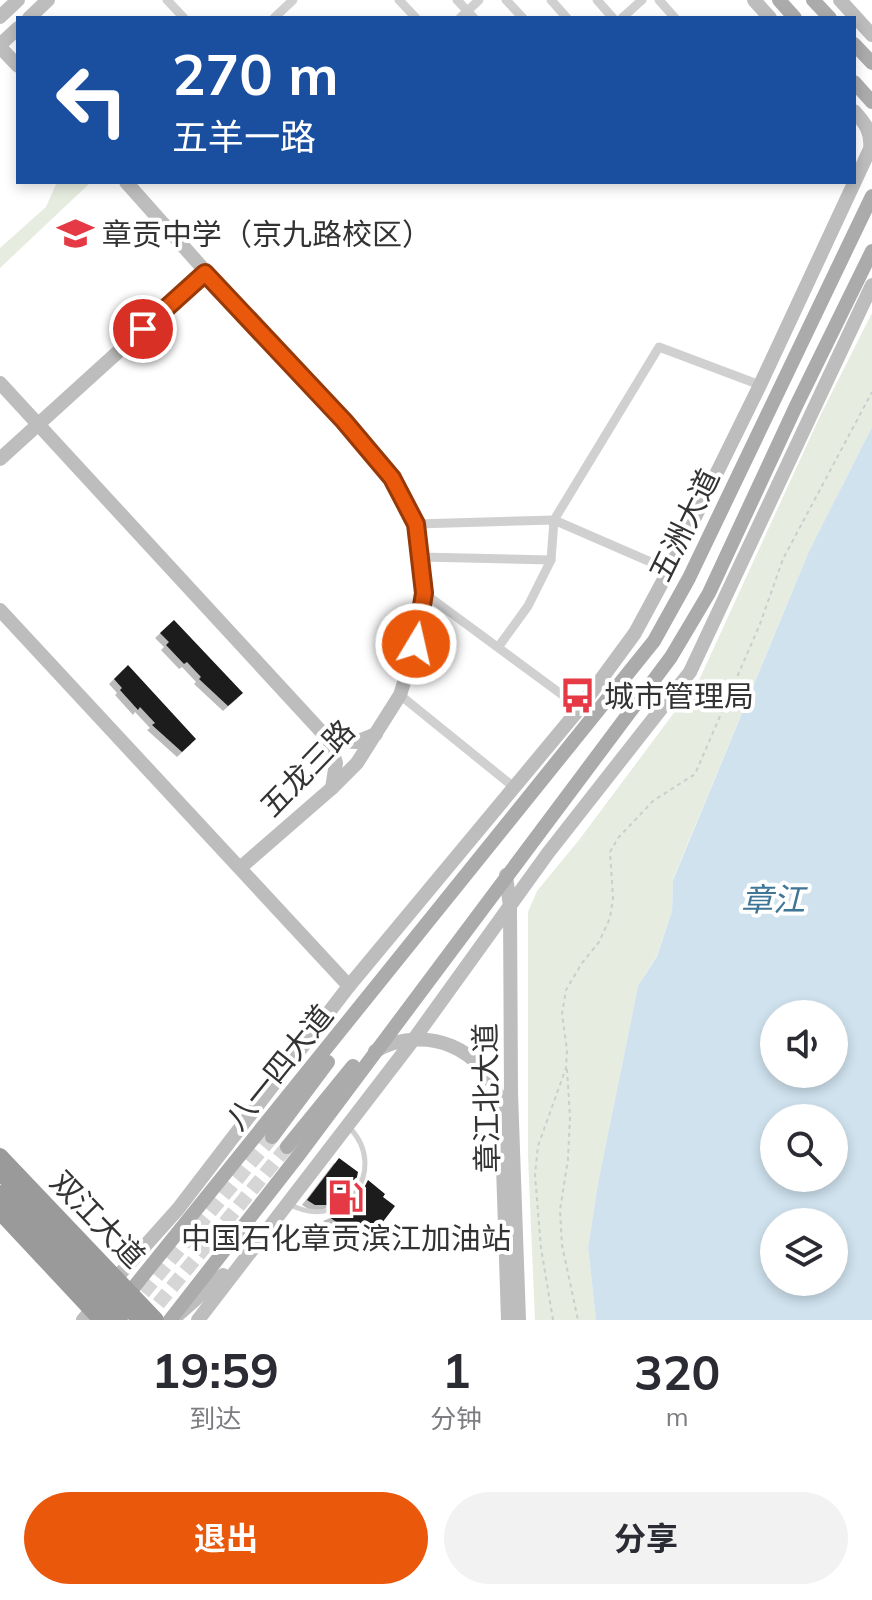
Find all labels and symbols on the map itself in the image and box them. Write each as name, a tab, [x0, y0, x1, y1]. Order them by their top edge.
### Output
school or university icon: 章贡中学（京九路校区）	[57, 215, 95, 253]
place label: 章贡中学（京九路校区）	[102, 215, 432, 253]
pin	[109, 295, 177, 363]
street label: 五洲大道	[641, 463, 727, 587]
position arrow	[374, 602, 458, 686]
bus stop icon: 城市管理局	[559, 677, 597, 715]
place label: 城市管理局	[604, 677, 754, 715]
street label: 五龙三路	[252, 712, 362, 824]
water label: 章江	[741, 879, 808, 919]
street label: 八一四大道	[217, 997, 341, 1137]
street label: 章江北大道	[466, 1023, 506, 1173]
street label: 双江大道	[43, 1163, 153, 1275]
fuel station icon: 中国石化章贡滨江加油站	[327, 1178, 365, 1216]
place label: 中国石化章贡滨江加油站	[181, 1219, 511, 1257]

